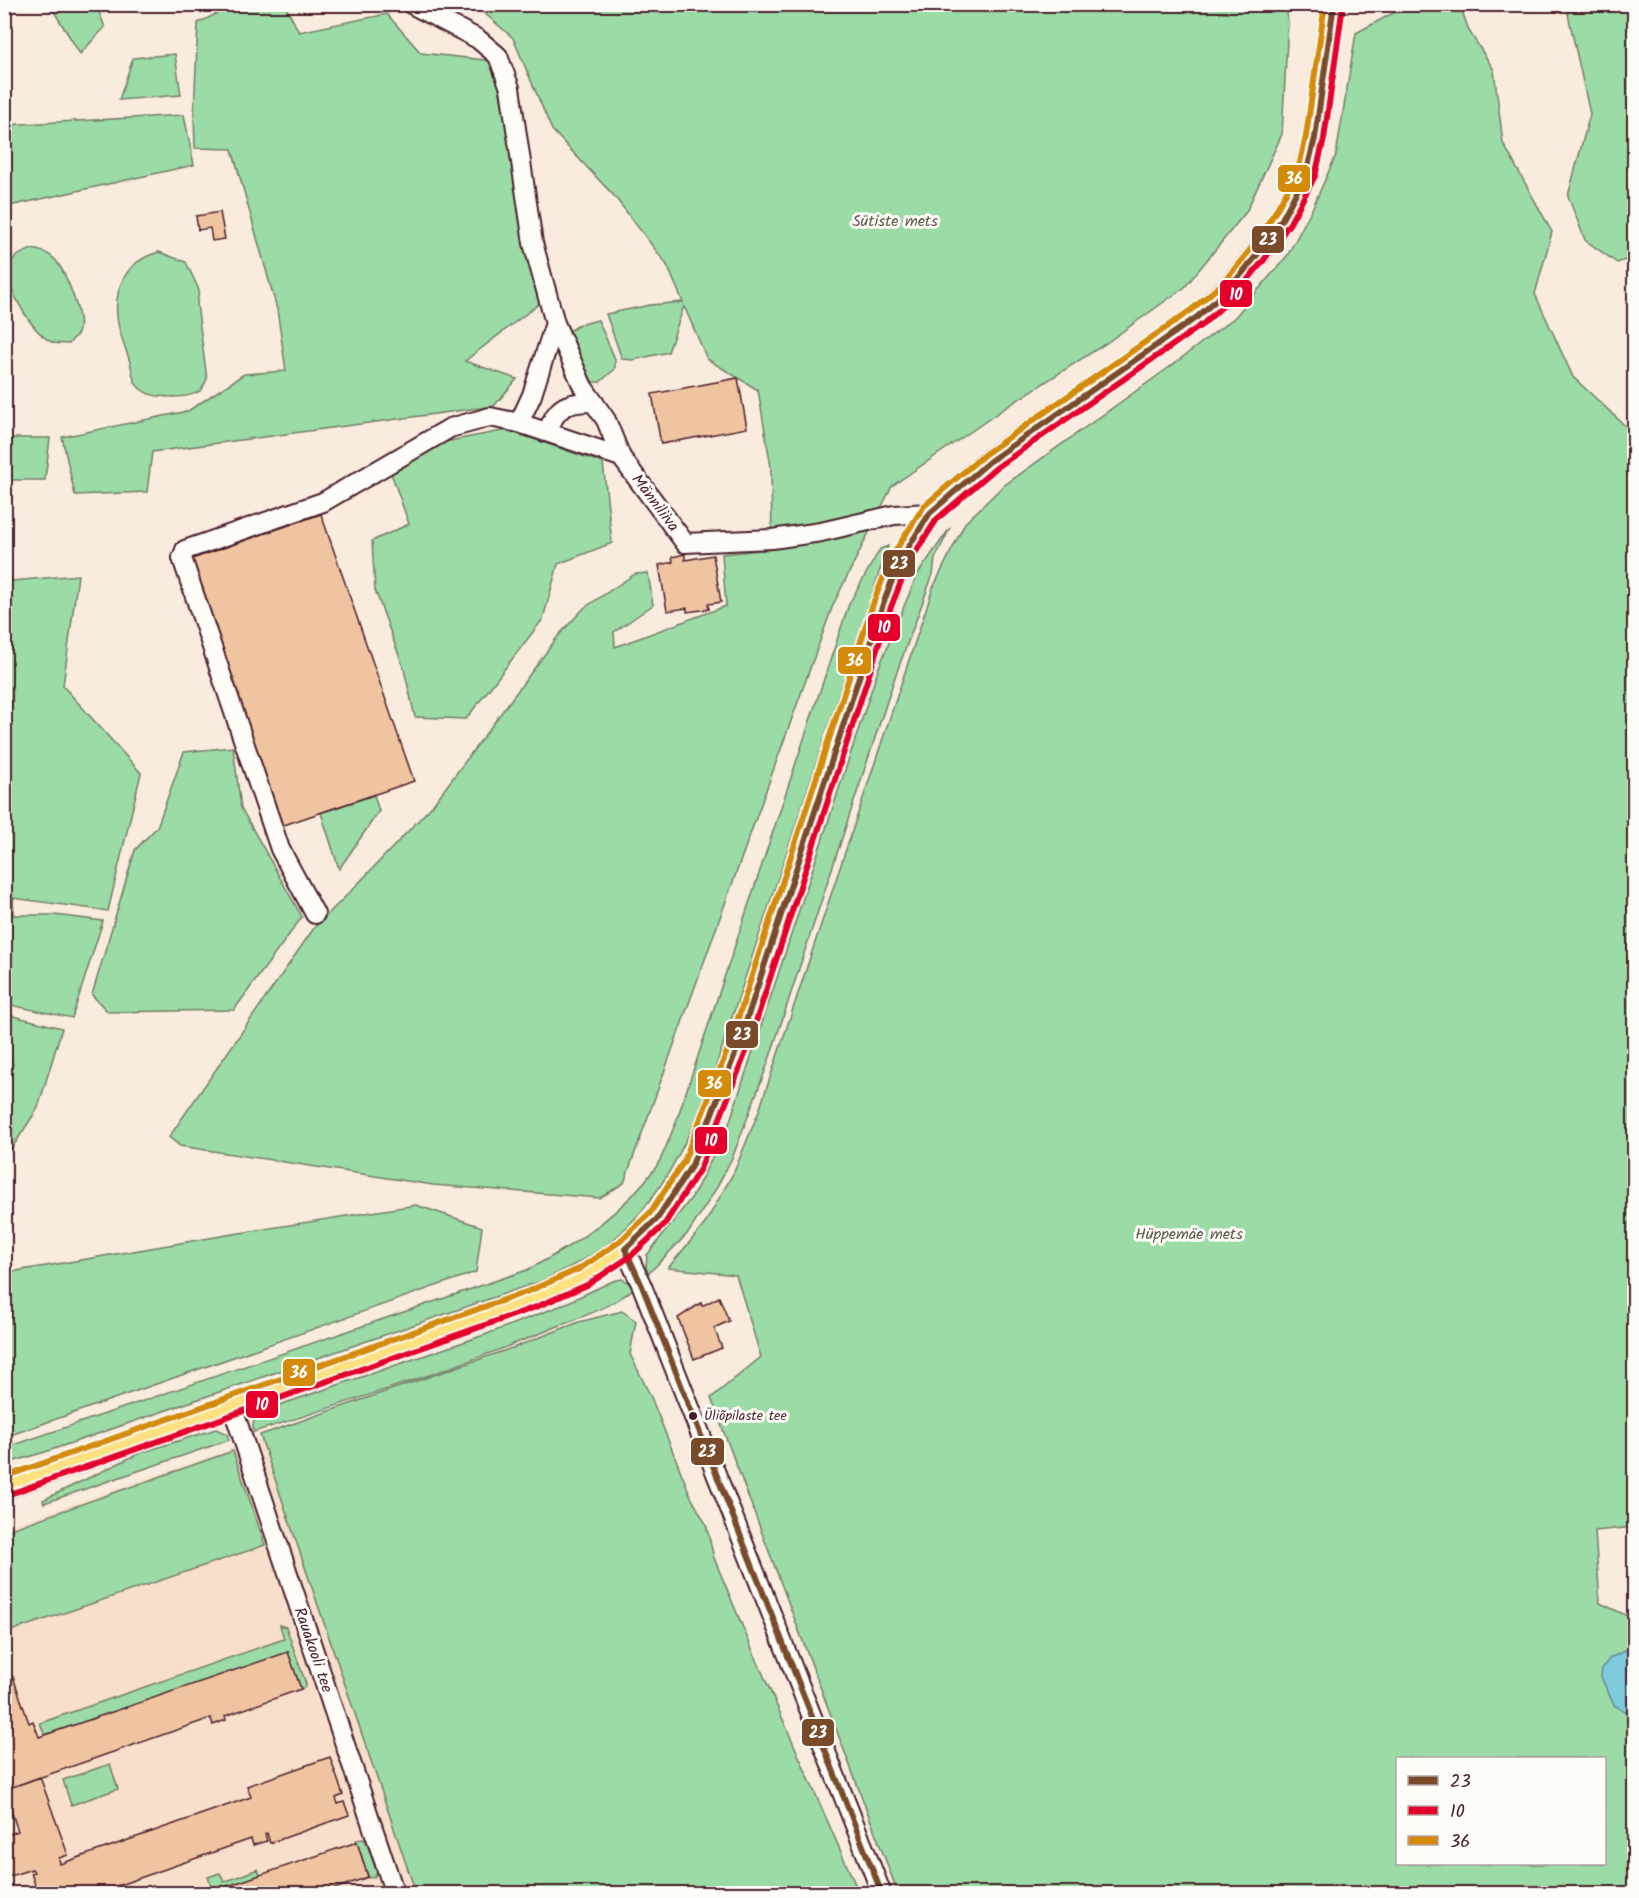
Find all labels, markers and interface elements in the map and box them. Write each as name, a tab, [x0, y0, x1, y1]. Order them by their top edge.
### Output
line badge: 36	[1277, 164, 1311, 193]
text: 36	[1284, 167, 1303, 192]
park label: Sütiste mets	[852, 209, 938, 234]
line badge: 23	[1251, 225, 1285, 254]
text: 23	[1259, 228, 1277, 253]
line badge: 10	[1219, 279, 1253, 308]
text: 10	[1229, 283, 1243, 308]
street label: Männiliiva	[625, 469, 685, 537]
line badge: 23	[882, 549, 916, 578]
text: 23	[890, 552, 908, 577]
line badge: 10	[867, 613, 901, 642]
text: 10	[877, 616, 891, 641]
line badge: 36	[837, 646, 872, 675]
text: 36	[845, 649, 864, 674]
line badge: 23	[725, 1020, 759, 1049]
text: 23	[733, 1023, 751, 1048]
line badge: 36	[697, 1069, 732, 1098]
text: 36	[704, 1072, 723, 1097]
line badge: 10	[694, 1126, 728, 1155]
text: 10	[704, 1129, 718, 1154]
park label: Hüppemäe mets	[1135, 1222, 1243, 1247]
line badge: 36	[282, 1358, 316, 1387]
text: 36	[289, 1361, 308, 1386]
line badge: 10	[245, 1390, 279, 1419]
text: 10	[255, 1393, 269, 1418]
place label: Üliõpilaste tee	[704, 1405, 787, 1427]
marker: Üliõpilaste tee	[687, 1410, 699, 1422]
line badge: 23	[690, 1437, 725, 1466]
text: 23	[698, 1440, 716, 1465]
street label: Rauakooli tee	[287, 1604, 339, 1696]
line badge: 23	[801, 1718, 835, 1747]
text: 23	[809, 1721, 827, 1746]
legend	[1396, 1757, 1606, 1865]
text: 23	[1450, 1768, 1471, 1797]
text: 10	[1450, 1798, 1465, 1827]
text: 36	[1450, 1828, 1470, 1857]

